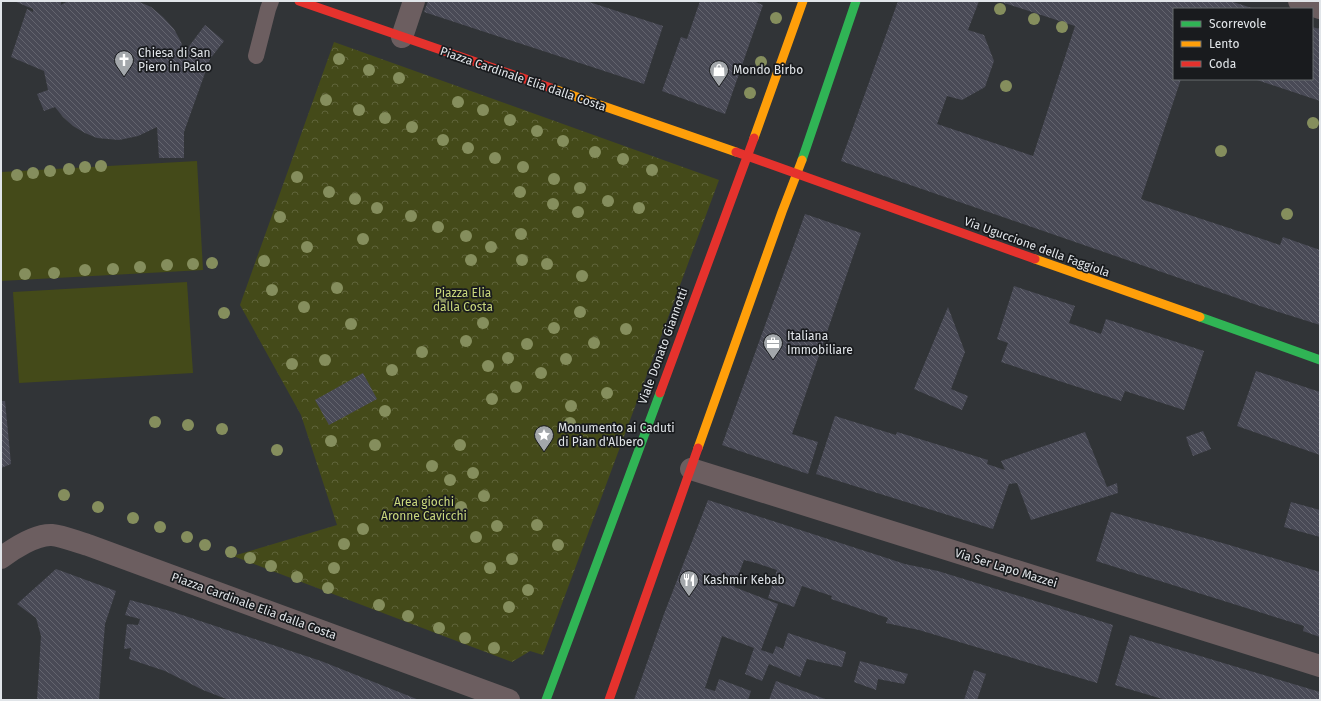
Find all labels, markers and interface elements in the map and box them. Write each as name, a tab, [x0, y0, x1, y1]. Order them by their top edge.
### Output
legend	[1173, 8, 1313, 80]
text: Scorrevole	[1209, 17, 1266, 31]
text: Lento	[1209, 37, 1239, 51]
street label: Piazza Cardinale Elia dalla Costa	[438, 44, 608, 114]
place label: Chiesa di San Piero in Palco	[138, 46, 212, 74]
church icon: Chiesa di San Piero in Palco	[113, 49, 135, 77]
text: Coda	[1209, 57, 1236, 71]
shop icon: Mondo Birbo	[708, 59, 730, 87]
place label: Mondo Birbo	[733, 63, 803, 77]
street label: Via Uguccione della Faggiola	[962, 214, 1112, 280]
park label: Piazza Elia dalla Costa	[433, 286, 493, 314]
street label: Viale Donato Giannotti	[635, 286, 691, 406]
place label: Italiana Immobiliare	[787, 329, 853, 357]
office icon: Italiana Immobiliare	[762, 332, 784, 360]
place label: Monumento ai Caduti di Pian d'Albero	[558, 421, 675, 449]
place icon: Monumento ai Caduti di Pian d'Albero	[533, 424, 555, 452]
park label: Area giochi Aronne Cavicchi	[381, 495, 467, 523]
street label: Via Ser Lapo Mazzei	[953, 546, 1059, 590]
restaurant icon: Kashmir Kebab	[678, 569, 700, 597]
street label: Piazza Cardinale Elia dalla Costa	[170, 570, 338, 642]
place label: Kashmir Kebab	[703, 573, 785, 587]

